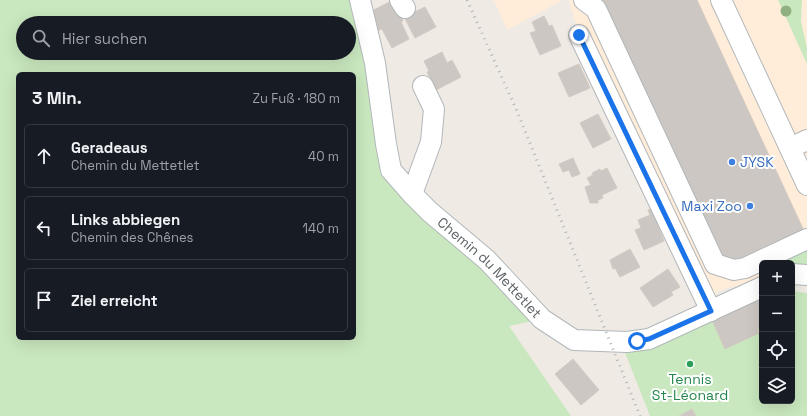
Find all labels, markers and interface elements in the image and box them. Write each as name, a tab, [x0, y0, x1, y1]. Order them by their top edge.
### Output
search box	[16, 16, 356, 60]
route end	[570, 26, 588, 44]
icon: search	[30, 27, 52, 49]
text: Hier suchen	[62, 29, 147, 48]
text: 3 Min.	[32, 87, 82, 109]
text: Zu Fuß · 180 m	[253, 90, 340, 107]
text: Geradeaus	[71, 138, 148, 157]
icon: ahead	[33, 145, 55, 167]
text: 40 m	[308, 148, 339, 165]
place label: JYSK	[740, 153, 774, 171]
text: Chemin du Mettetlet	[71, 157, 200, 174]
marker: JYSK	[727, 157, 737, 167]
place label: Maxi Zoo	[681, 197, 742, 215]
marker: Maxi Zoo	[745, 201, 755, 211]
text: Links abbiegen	[71, 210, 180, 229]
street label: Chemin du Mettetlet	[434, 213, 546, 322]
icon: left	[33, 217, 55, 239]
text: 140 m	[303, 220, 339, 237]
text: Chemin des Chênes	[71, 229, 193, 246]
map controls	[759, 260, 795, 404]
button: +	[759, 260, 795, 296]
icon: arrive	[33, 289, 55, 311]
text: Ziel erreicht	[71, 291, 158, 310]
button: −	[759, 296, 795, 332]
route start	[628, 332, 646, 350]
button: locate	[759, 332, 795, 368]
marker: Tennis St-Léonard	[685, 359, 695, 369]
button: layers	[759, 368, 795, 404]
place label: Tennis St-Léonard	[652, 370, 728, 404]

